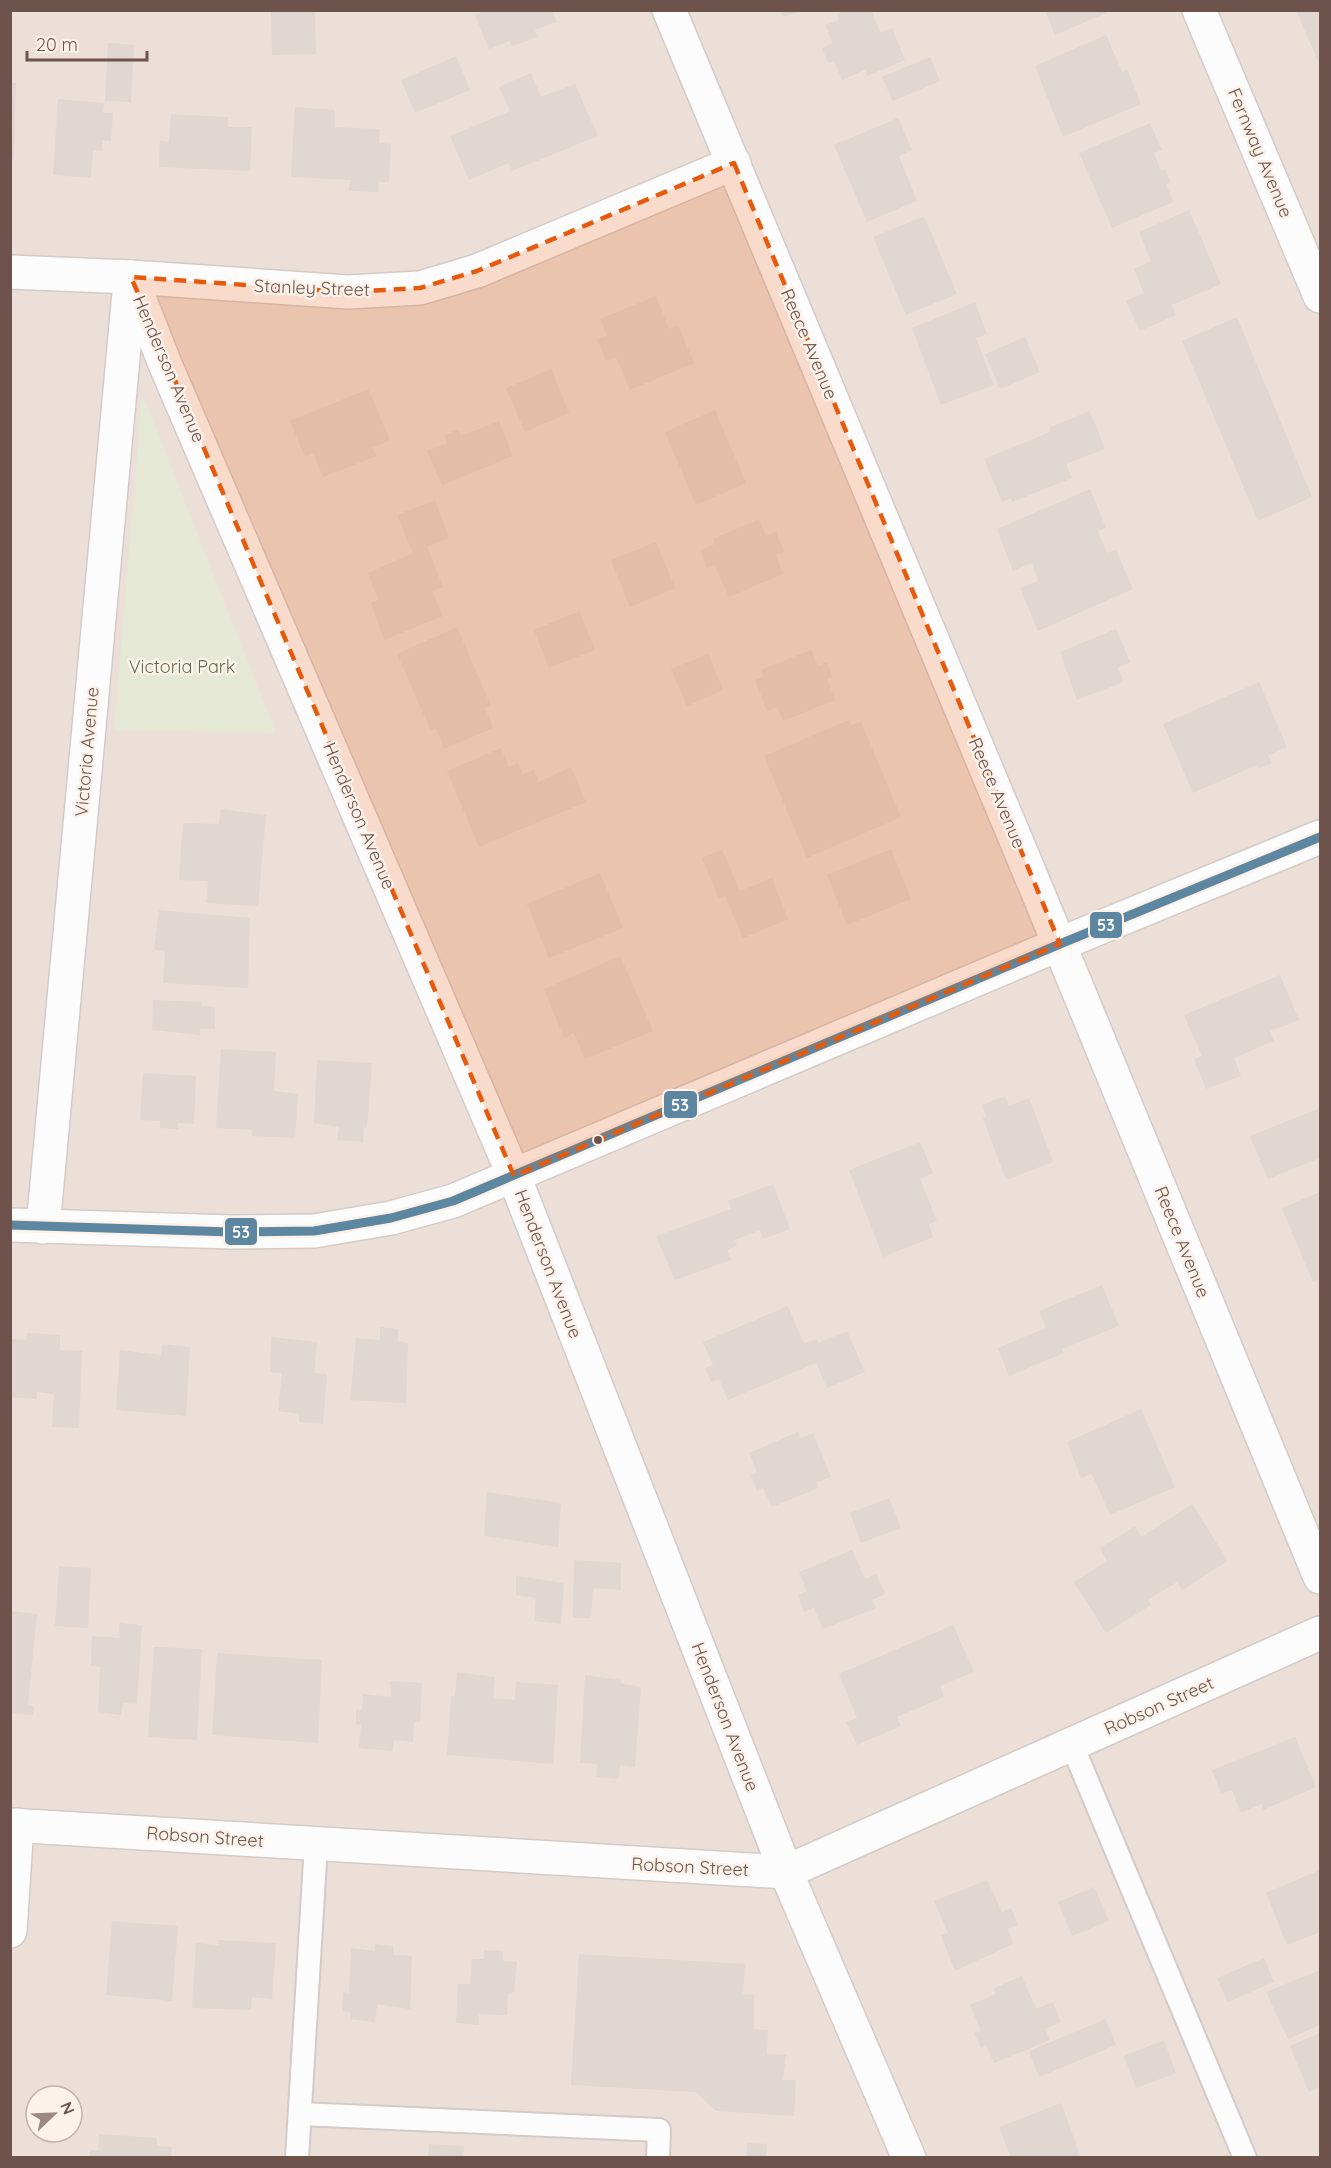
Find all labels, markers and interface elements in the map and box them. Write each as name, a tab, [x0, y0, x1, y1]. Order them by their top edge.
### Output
scale bar	[27, 24, 147, 62]
text: 20 m	[36, 33, 78, 56]
street label: Fernway Avenue	[1223, 85, 1298, 221]
street label: Stanley Street	[254, 274, 370, 301]
street label: Reece Avenue	[776, 285, 843, 403]
street label: Henderson Avenue	[128, 292, 211, 446]
park label: Victoria Park	[129, 655, 235, 678]
street label: Victoria Avenue	[69, 686, 104, 818]
street label: Reece Avenue	[964, 734, 1031, 852]
street label: Henderson Avenue	[318, 739, 401, 893]
line badge: 53	[1089, 911, 1123, 939]
text: 53	[1097, 915, 1115, 935]
line badge: 53	[663, 1090, 698, 1119]
text: 53	[671, 1095, 689, 1115]
unlabelled marker	[592, 1134, 604, 1146]
street label: Reece Avenue	[1150, 1183, 1215, 1301]
street label: Henderson Avenue	[509, 1186, 587, 1342]
line badge: 53	[224, 1217, 258, 1246]
text: 53	[232, 1222, 250, 1242]
street label: Henderson Avenue	[686, 1639, 764, 1795]
street label: Robson Street	[1100, 1671, 1217, 1740]
street label: Robson Street	[146, 1821, 264, 1852]
street label: Robson Street	[631, 1852, 749, 1881]
north arrow	[24, 2084, 84, 2144]
text: N	[56, 2099, 79, 2117]

